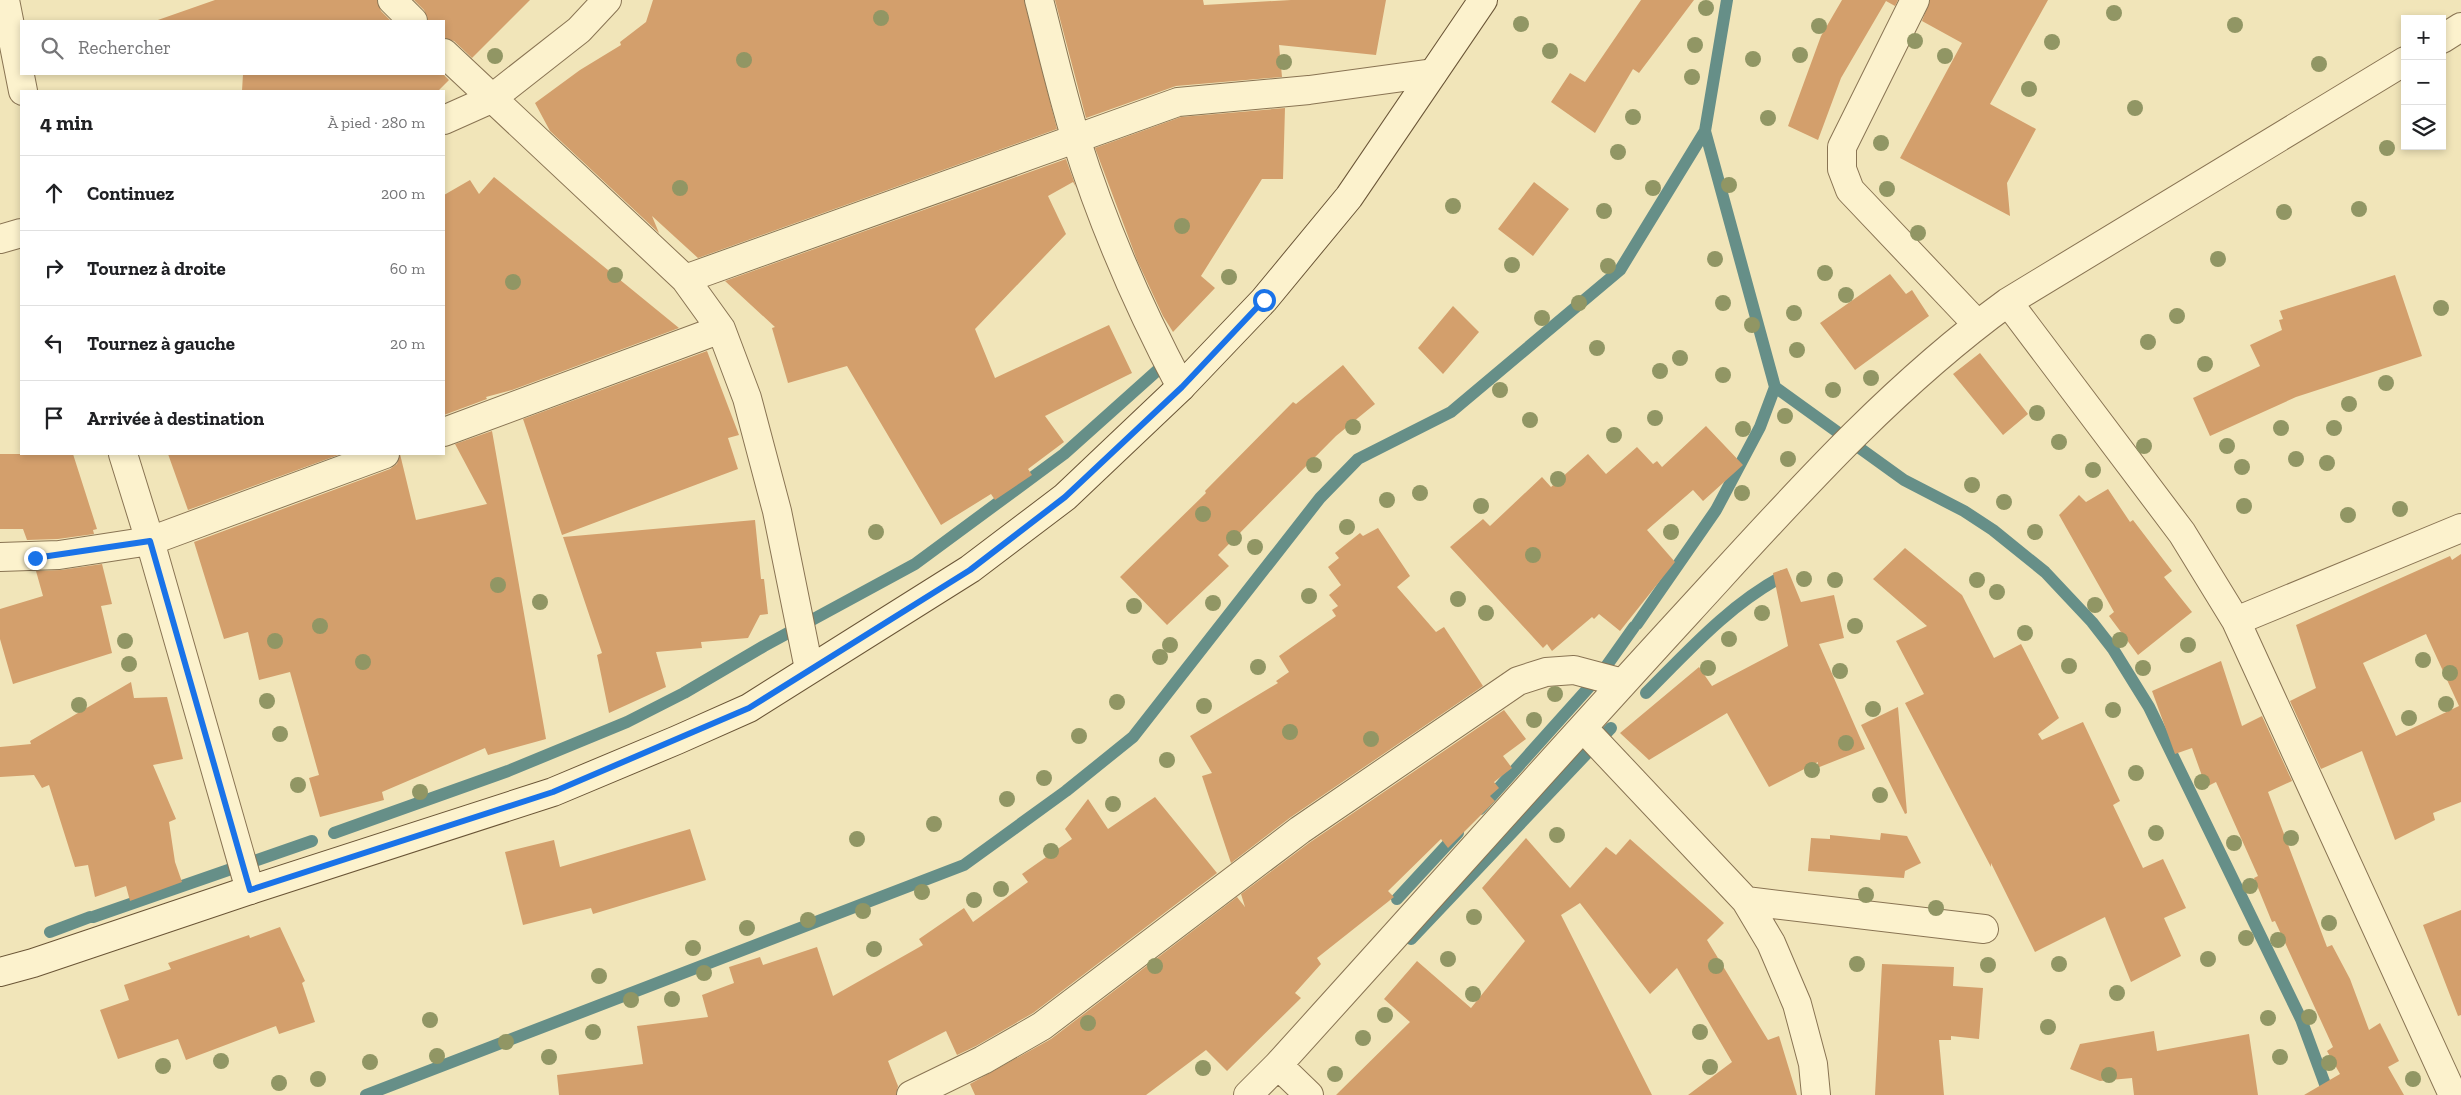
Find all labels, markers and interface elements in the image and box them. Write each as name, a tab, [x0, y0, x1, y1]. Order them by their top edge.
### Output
map controls	[2401, 15, 2446, 150]
button: +	[2401, 15, 2446, 60]
search box	[20, 20, 445, 75]
icon: search	[38, 34, 66, 62]
text: Rechercher	[78, 36, 171, 59]
button: −	[2401, 60, 2446, 105]
button: layers	[2401, 105, 2446, 150]
text: 4 min	[40, 110, 93, 135]
text: À pied · 280 m	[328, 113, 425, 132]
icon: ahead	[40, 179, 68, 207]
text: Continuez	[87, 182, 174, 205]
text: 200 m	[381, 184, 425, 203]
icon: right	[40, 254, 68, 282]
text: Tournez à droite	[87, 257, 226, 280]
text: 60 m	[390, 259, 425, 278]
route start	[1253, 289, 1276, 312]
icon: left	[40, 329, 68, 357]
text: Tournez à gauche	[87, 332, 235, 355]
text: 20 m	[390, 334, 425, 353]
icon: arrive	[40, 404, 68, 432]
text: Arrivée à destination	[87, 407, 264, 430]
route end	[24, 547, 47, 570]

